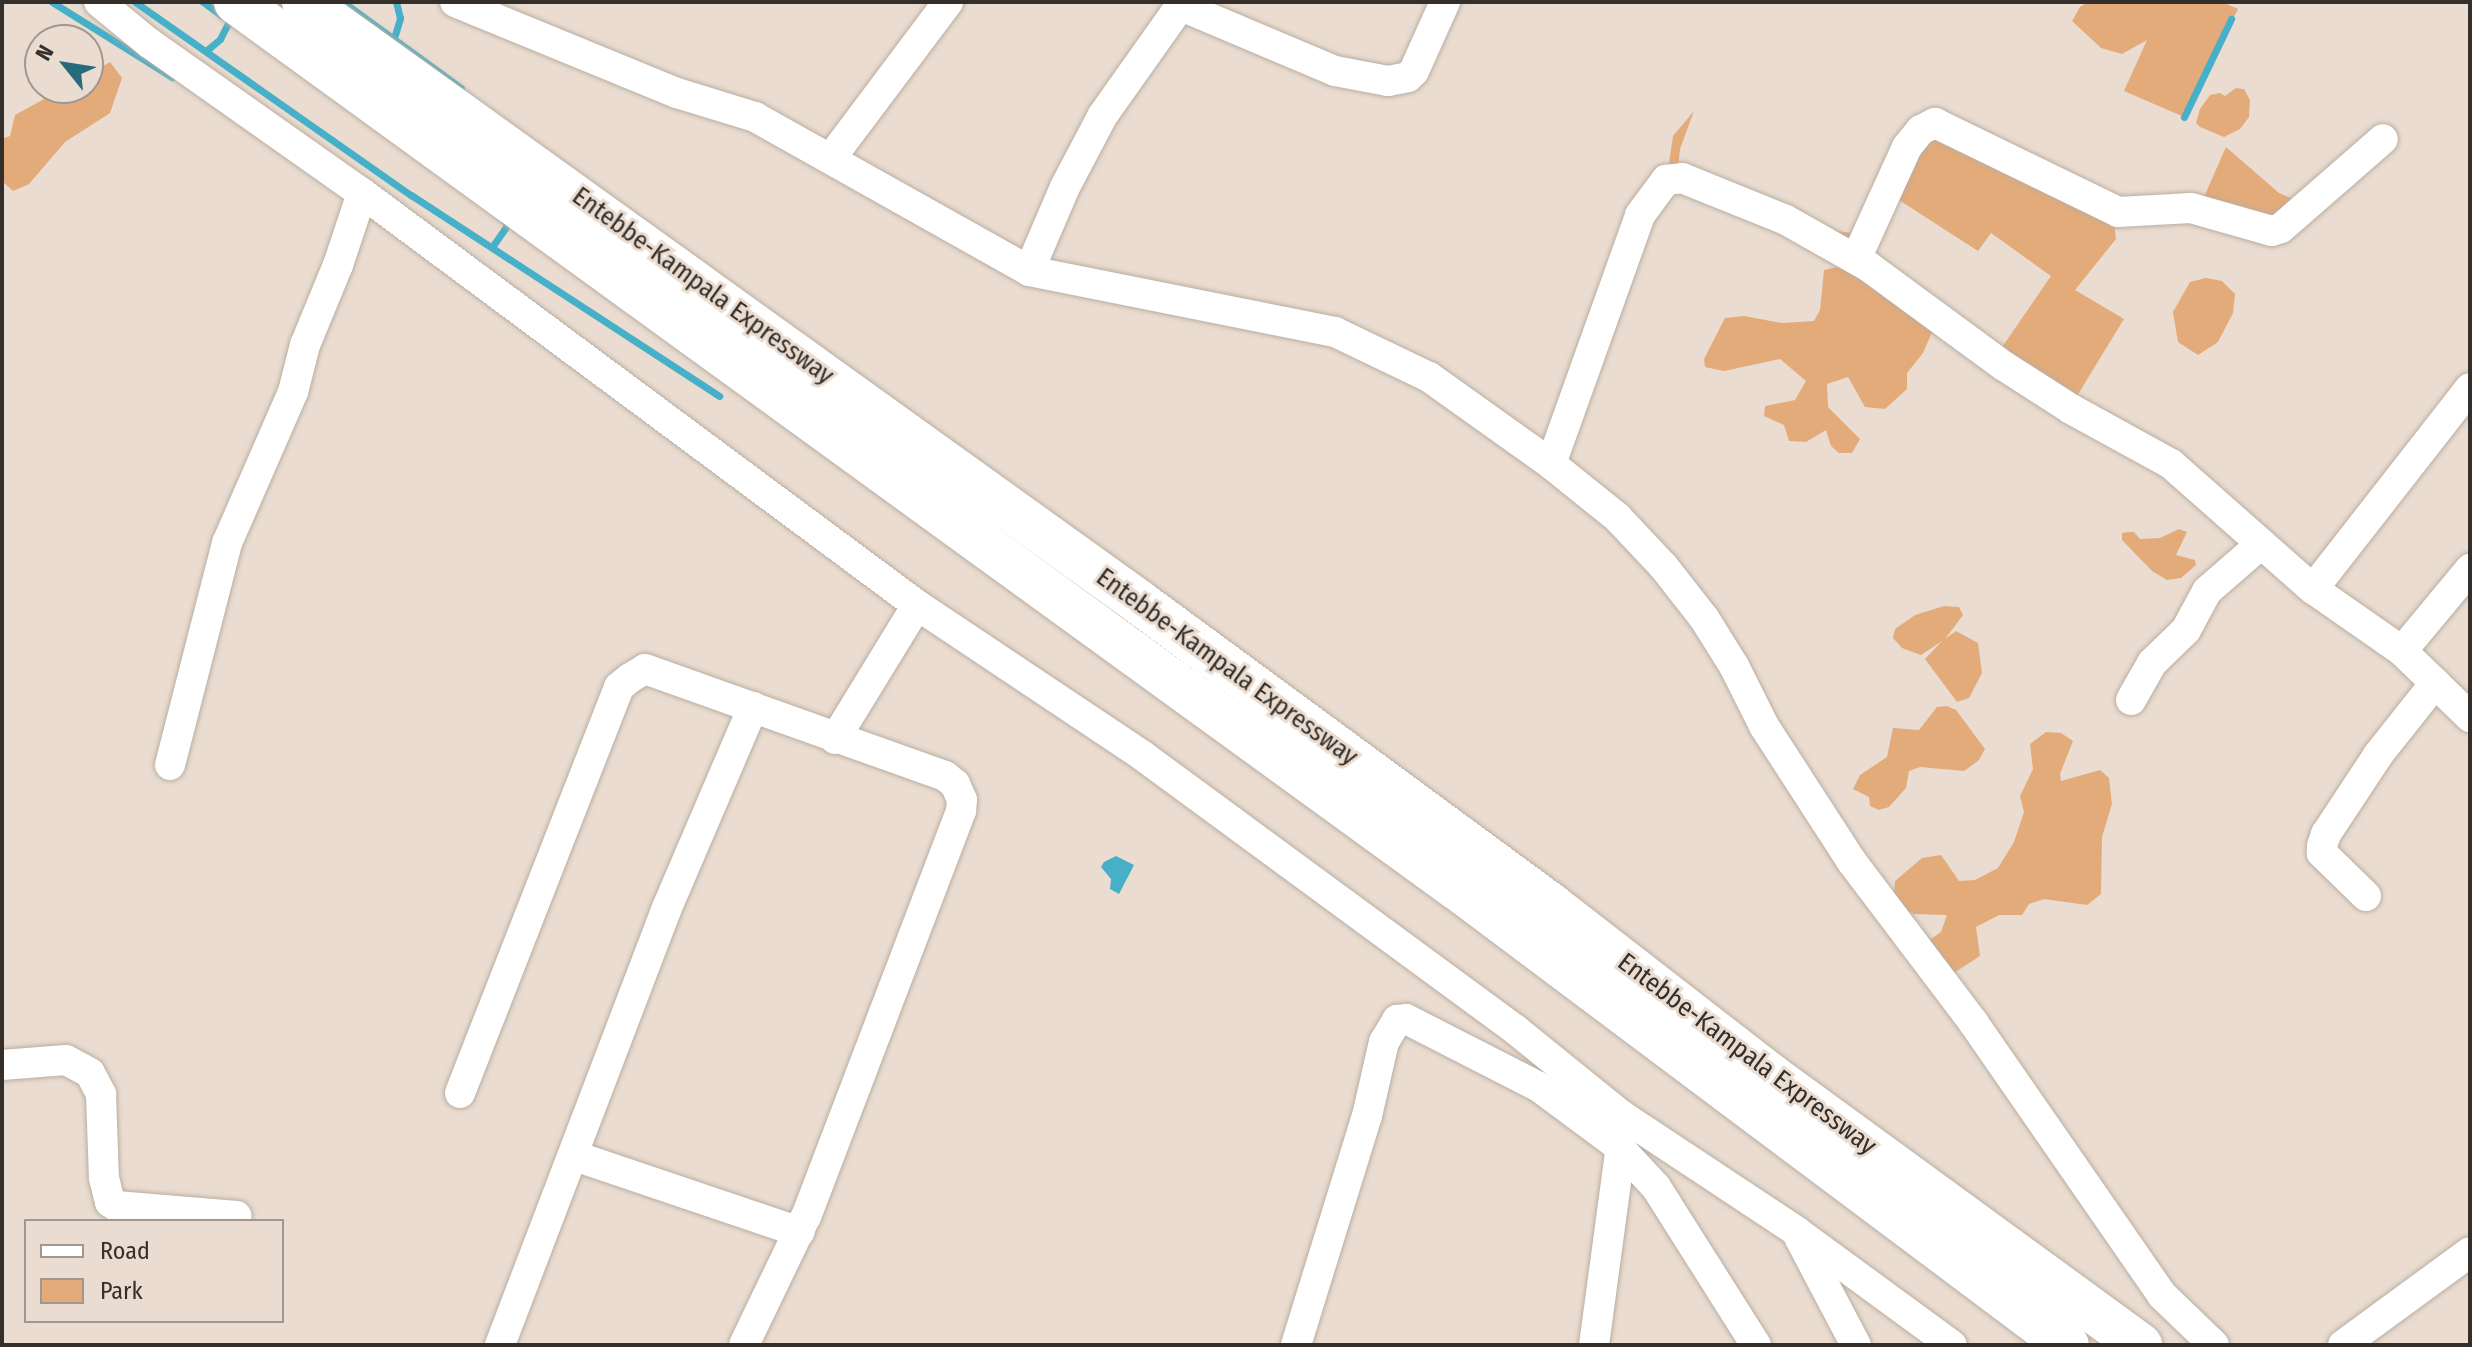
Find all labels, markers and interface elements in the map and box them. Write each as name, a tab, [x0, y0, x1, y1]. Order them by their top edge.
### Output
north arrow	[24, 24, 104, 104]
text: N	[30, 40, 60, 65]
street label: Entebbe-Kampala Expressway	[566, 181, 840, 391]
street label: Entebbe-Kampala Expressway	[1090, 562, 1364, 772]
street label: Entebbe-Kampala Expressway	[1612, 947, 1882, 1161]
legend	[24, 1219, 284, 1323]
text: Road	[100, 1237, 150, 1265]
text: Park	[100, 1277, 143, 1305]

